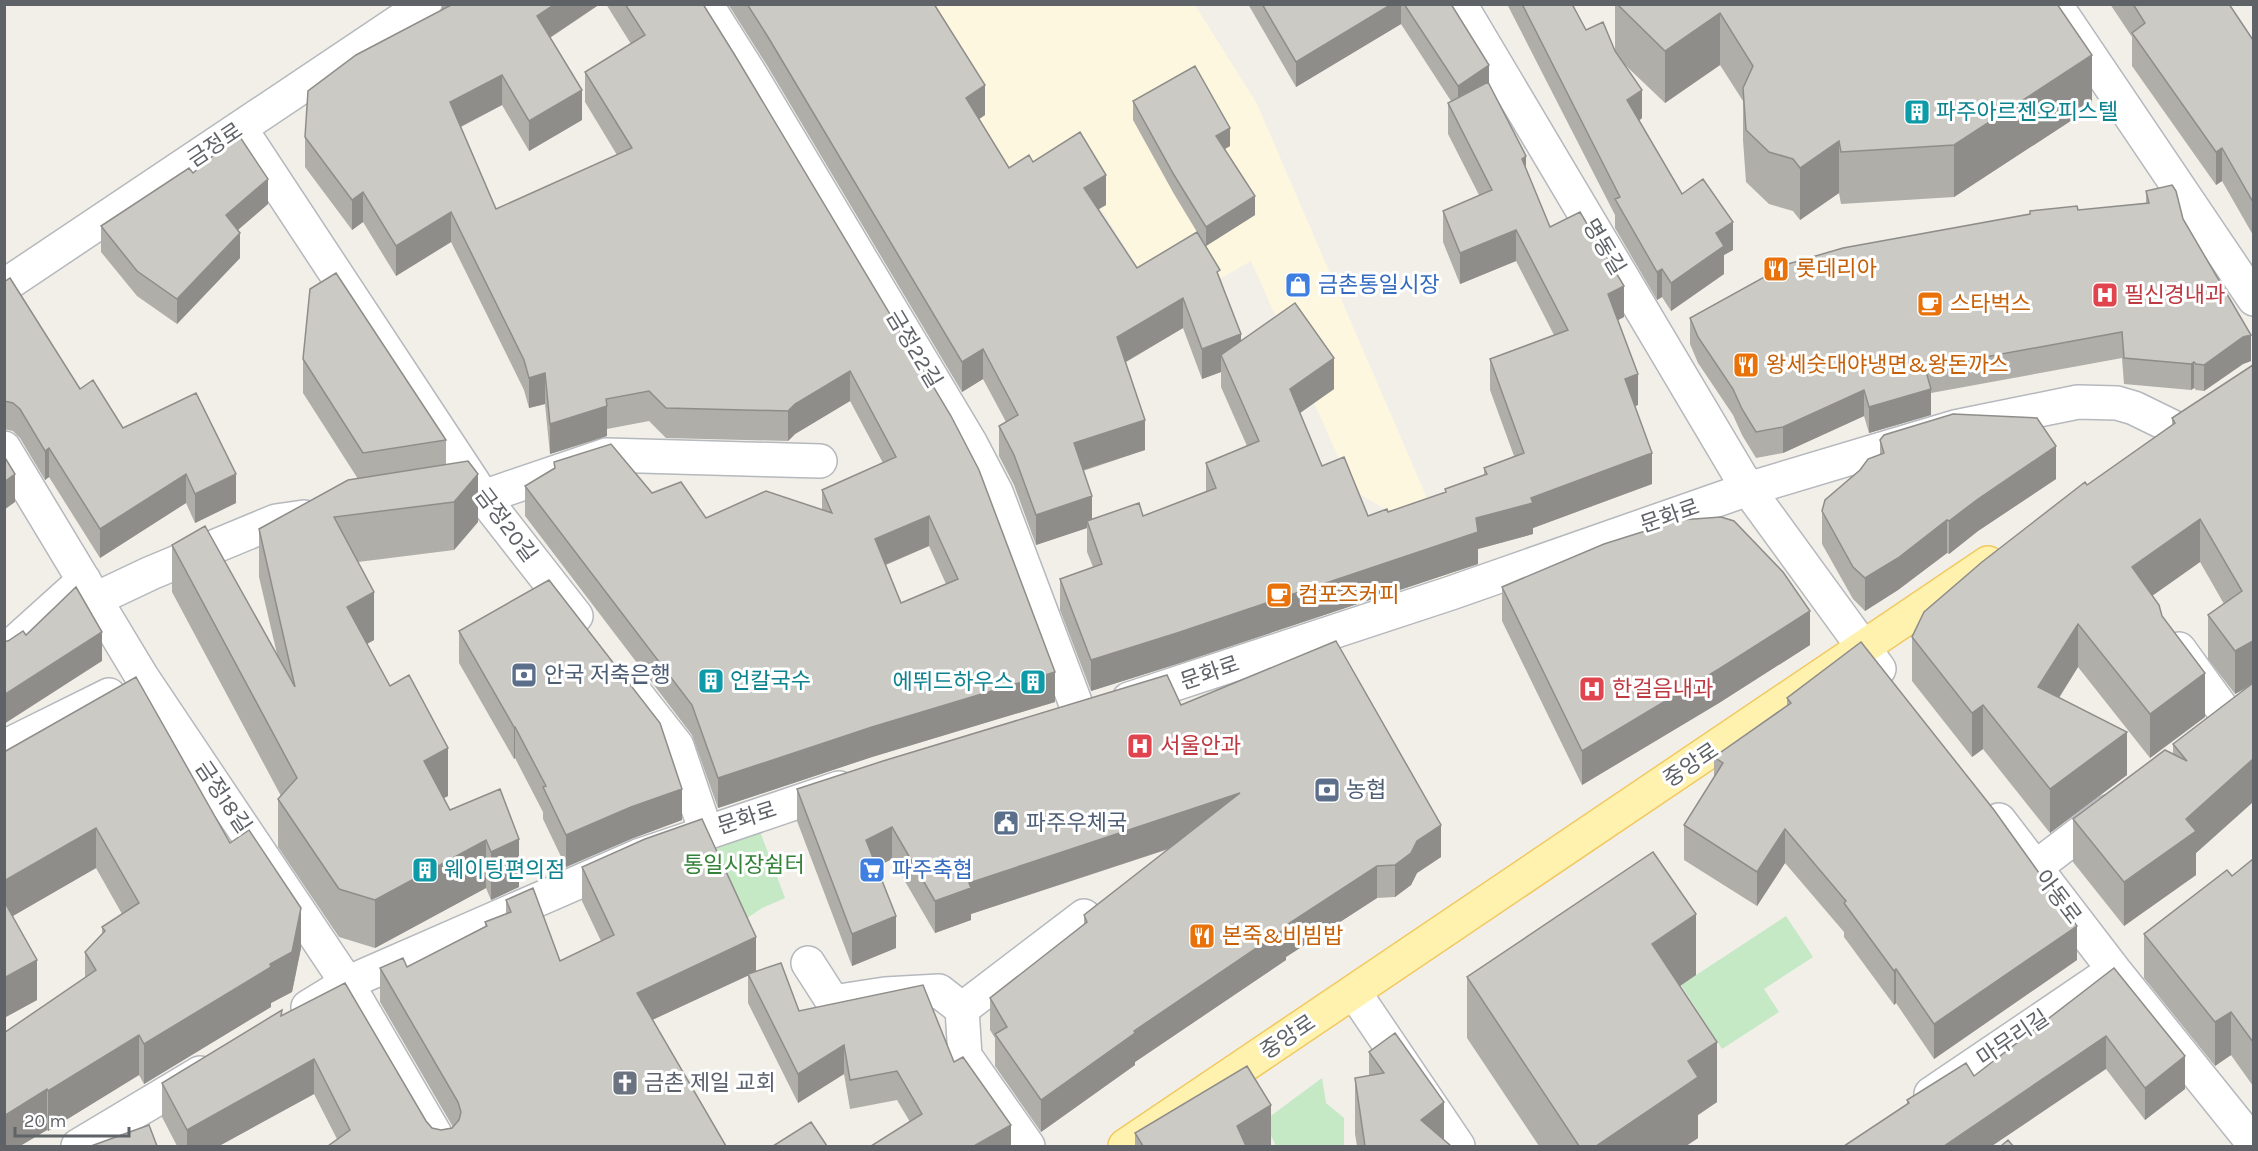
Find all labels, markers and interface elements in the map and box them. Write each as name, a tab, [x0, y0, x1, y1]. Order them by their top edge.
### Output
building icon: 파주아르젠오피스텔	[1902, 97, 1932, 127]
place label: 파주아르젠오피스텔	[1936, 99, 2118, 125]
street label: 금정로	[183, 117, 247, 173]
street label: 명동길	[1577, 214, 1631, 280]
restaurant icon: 롯데리아	[1761, 254, 1791, 284]
place label: 롯데리아	[1796, 256, 1877, 282]
shop icon: 금촌통일시장	[1283, 270, 1313, 300]
place label: 금촌통일시장	[1318, 272, 1439, 298]
hospital icon: 필신경내과	[2090, 280, 2120, 310]
place label: 필신경내과	[2124, 282, 2225, 308]
cafe icon: 스타벅스	[1915, 289, 1945, 319]
place label: 스타벅스	[1950, 291, 2031, 317]
street label: 금정22길	[881, 305, 947, 393]
restaurant icon: 왕세숫대야냉면&왕돈까스	[1731, 350, 1761, 380]
place label: 왕세숫대야냉면&왕돈까스	[1766, 352, 2009, 378]
street label: 금정20길	[470, 483, 542, 567]
street label: 문화로	[1637, 494, 1703, 538]
cafe icon: 컴포즈커피	[1264, 580, 1294, 610]
place label: 컴포즈커피	[1298, 582, 1399, 608]
street label: 문화로	[1177, 651, 1243, 695]
bank icon: 안국 저축은행	[509, 660, 539, 690]
place label: 안국 저축은행	[544, 662, 671, 688]
building icon: 언칼국수	[696, 666, 726, 696]
building icon: 에뛰드하우스	[1018, 667, 1048, 697]
place label: 언칼국수	[730, 668, 811, 694]
place label: 에뛰드하우스	[893, 669, 1014, 695]
hospital icon: 한걸음내과	[1577, 674, 1607, 704]
place label: 한걸음내과	[1612, 676, 1713, 702]
hospital icon: 서울안과	[1125, 731, 1155, 761]
place label: 서울안과	[1160, 733, 1241, 759]
street label: 중앙로	[1659, 737, 1723, 793]
street label: 금정18길	[189, 756, 257, 838]
bank icon: 농협	[1312, 775, 1342, 805]
place label: 농협	[1346, 777, 1386, 803]
street label: 문화로	[714, 796, 780, 840]
public building icon: 파주우체국	[991, 808, 1021, 838]
place label: 파주우체국	[1026, 810, 1127, 836]
park label: 통일시장쉼터	[683, 852, 805, 878]
building icon: 웨이팅편의점	[410, 855, 440, 885]
supermarket icon: 파주축협	[857, 855, 887, 885]
place label: 웨이팅편의점	[444, 857, 565, 883]
place label: 파주축협	[892, 857, 973, 883]
street label: 아동로	[2029, 865, 2087, 929]
restaurant icon: 본죽&비빔밥	[1187, 921, 1217, 951]
place label: 본죽&비빔밥	[1222, 923, 1343, 949]
street label: 마무리길	[1972, 1005, 2054, 1071]
street label: 중앙로	[1256, 1009, 1320, 1065]
church icon: 금촌 제일 교회	[610, 1068, 640, 1098]
place label: 금촌 제일 교회	[644, 1070, 776, 1096]
scale bar	[15, 1100, 129, 1138]
text: 20 m	[24, 1110, 66, 1132]

